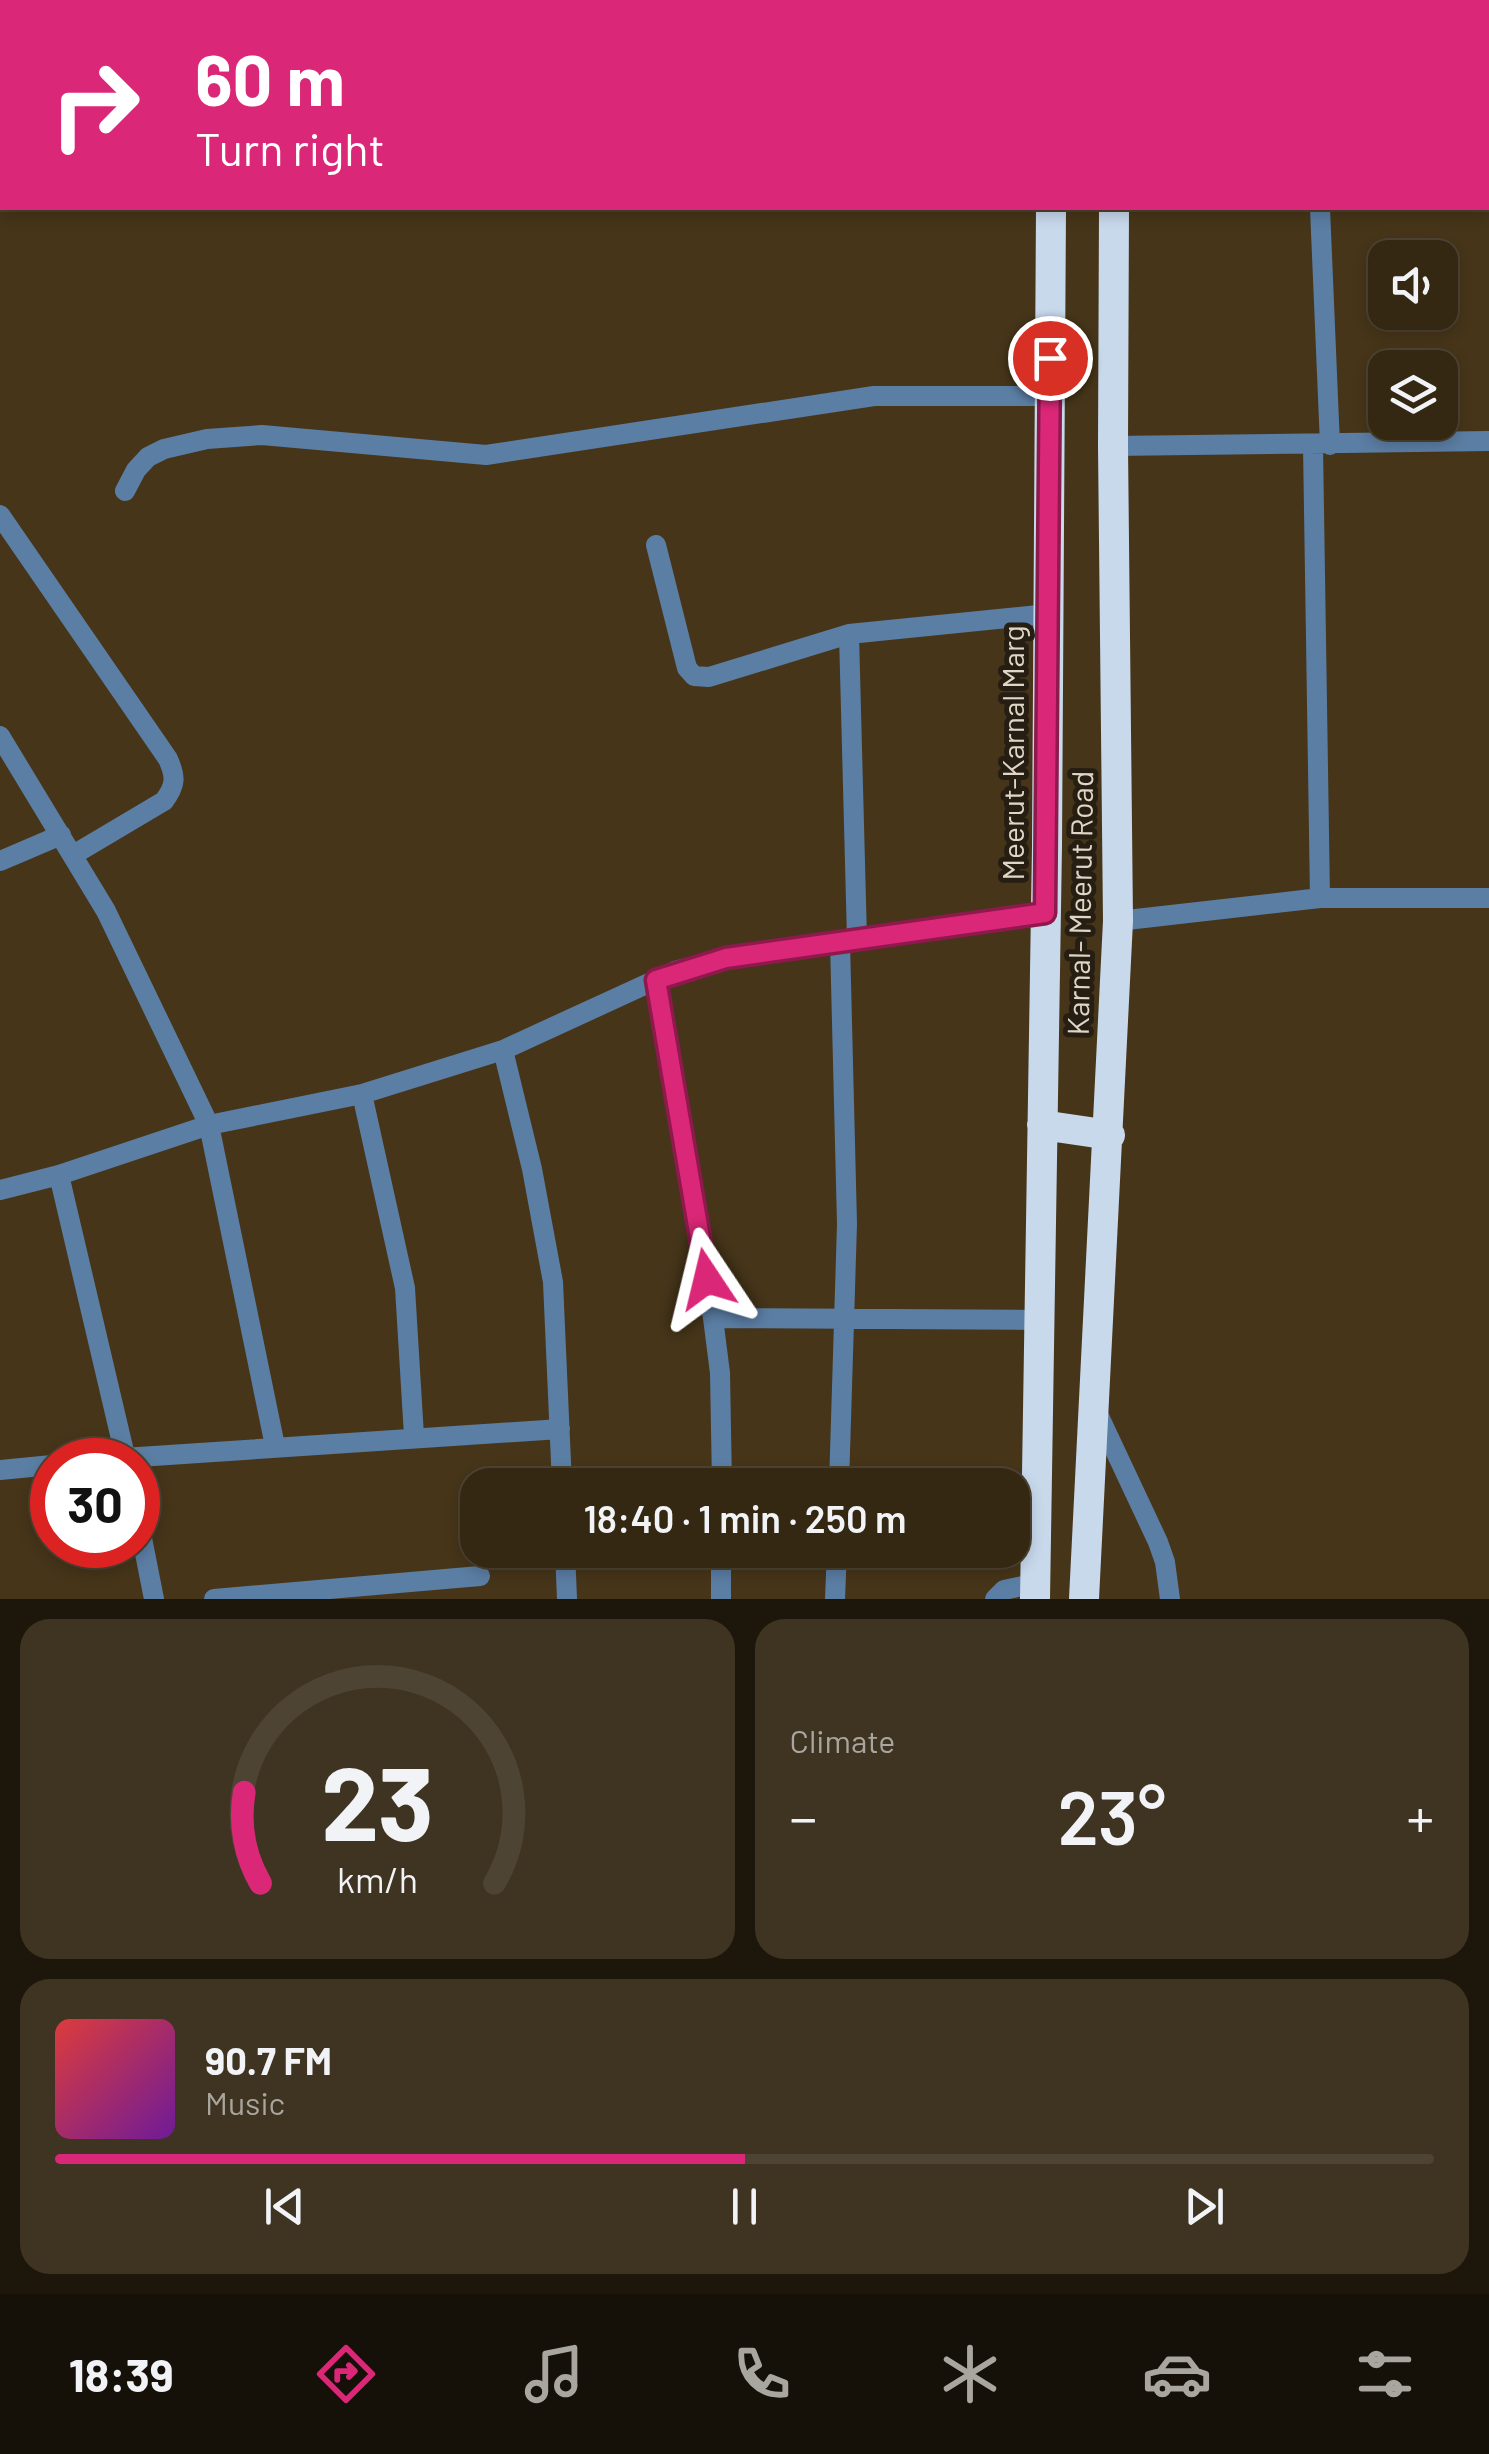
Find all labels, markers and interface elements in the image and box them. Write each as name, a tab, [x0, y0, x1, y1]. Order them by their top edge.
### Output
text: 60 m	[195, 36, 345, 120]
icon: right	[30, 40, 160, 170]
text: Turn right	[195, 121, 385, 175]
map controls	[1368, 240, 1458, 440]
button: sound	[1368, 240, 1458, 330]
pin	[1008, 316, 1093, 401]
icon: arrive	[1023, 331, 1078, 386]
button: layers	[1368, 350, 1458, 440]
street label: Meerut-Karnal Marg	[994, 625, 1030, 881]
street label: Karnal- Meerut Road	[1059, 770, 1099, 1036]
position arrow	[655, 1227, 759, 1331]
speed limit sign: 30	[30, 1438, 160, 1568]
text: 18:40 · 1 min · 250 m	[583, 1495, 907, 1541]
text: Climate	[790, 1721, 895, 1759]
text: 23	[321, 1737, 434, 1862]
text: 23°	[1057, 1770, 1166, 1860]
text: −	[790, 1783, 817, 1849]
text: +	[1406, 1783, 1434, 1849]
text: km/h	[337, 1857, 418, 1900]
text: 90.7 FM	[205, 2037, 332, 2083]
text: Music	[205, 2083, 285, 2121]
icon: previous	[257, 2179, 312, 2234]
icon: pause	[717, 2179, 772, 2234]
icon: next	[1177, 2179, 1232, 2234]
icon: directions	[311, 2339, 381, 2409]
icon: music	[519, 2339, 589, 2409]
icon: phone	[727, 2339, 797, 2409]
icon: climate	[935, 2339, 1005, 2409]
icon: car	[1142, 2339, 1212, 2409]
icon: filters	[1350, 2339, 1420, 2409]
text: 18:39	[69, 2347, 174, 2401]

